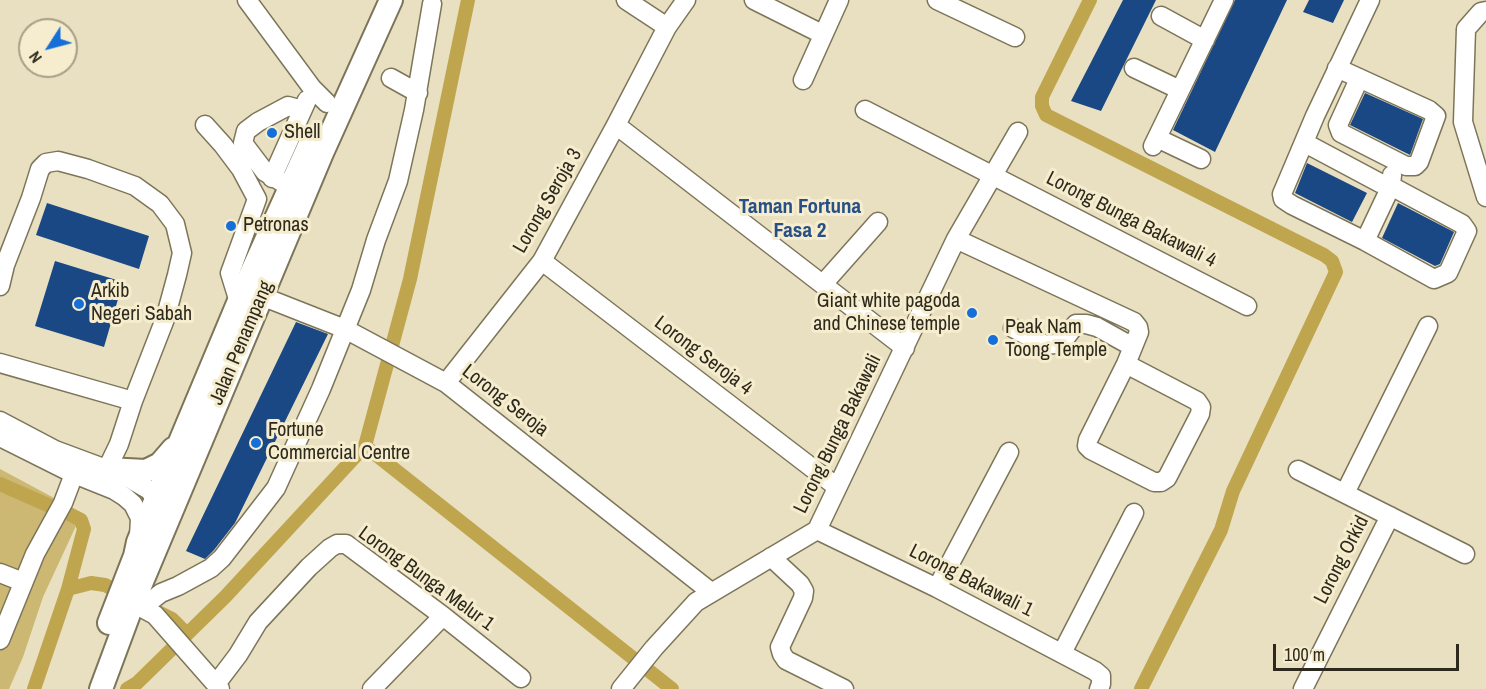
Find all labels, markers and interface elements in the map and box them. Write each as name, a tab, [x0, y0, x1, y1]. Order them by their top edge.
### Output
north arrow	[18, 18, 78, 78]
text: N	[23, 47, 47, 68]
place label: Shell	[284, 121, 320, 145]
marker: Shell	[265, 126, 279, 140]
street label: Lorong Seroja 3	[508, 144, 588, 258]
street label: Lorong Bunga Bakawali 4	[1042, 167, 1220, 273]
district label: Taman Fortuna Fasa 2	[739, 194, 861, 244]
place label: Petronas	[243, 214, 309, 238]
marker: Petronas	[224, 219, 238, 233]
street label: Jalan Penampang	[205, 277, 279, 409]
place label: Arkib Negeri Sabah	[91, 280, 192, 327]
place label: Giant white pagoda and Chinese temple	[813, 290, 960, 337]
marker: Arkib Negeri Sabah	[72, 297, 86, 311]
marker: Giant white pagoda and Chinese temple	[965, 306, 979, 320]
street label: Lorong Seroja 4	[649, 311, 757, 401]
place label: Peak Nam Toong Temple	[1005, 316, 1107, 363]
marker: Peak Nam Toong Temple	[986, 333, 1000, 347]
street label: Lorong Bunga Bakawali	[789, 350, 887, 518]
street label: Lorong Seroja	[457, 360, 553, 442]
place label: Fortune Commercial Centre	[268, 419, 410, 466]
marker: Fortune Commercial Centre	[249, 436, 263, 450]
street label: Lorong Orkid	[1310, 512, 1374, 608]
street label: Lorong Bunga Melur 1	[353, 522, 499, 636]
street label: Lorong Bakawali 1	[905, 539, 1037, 623]
scale bar	[1276, 632, 1462, 670]
text: 100 m	[1284, 642, 1325, 667]

